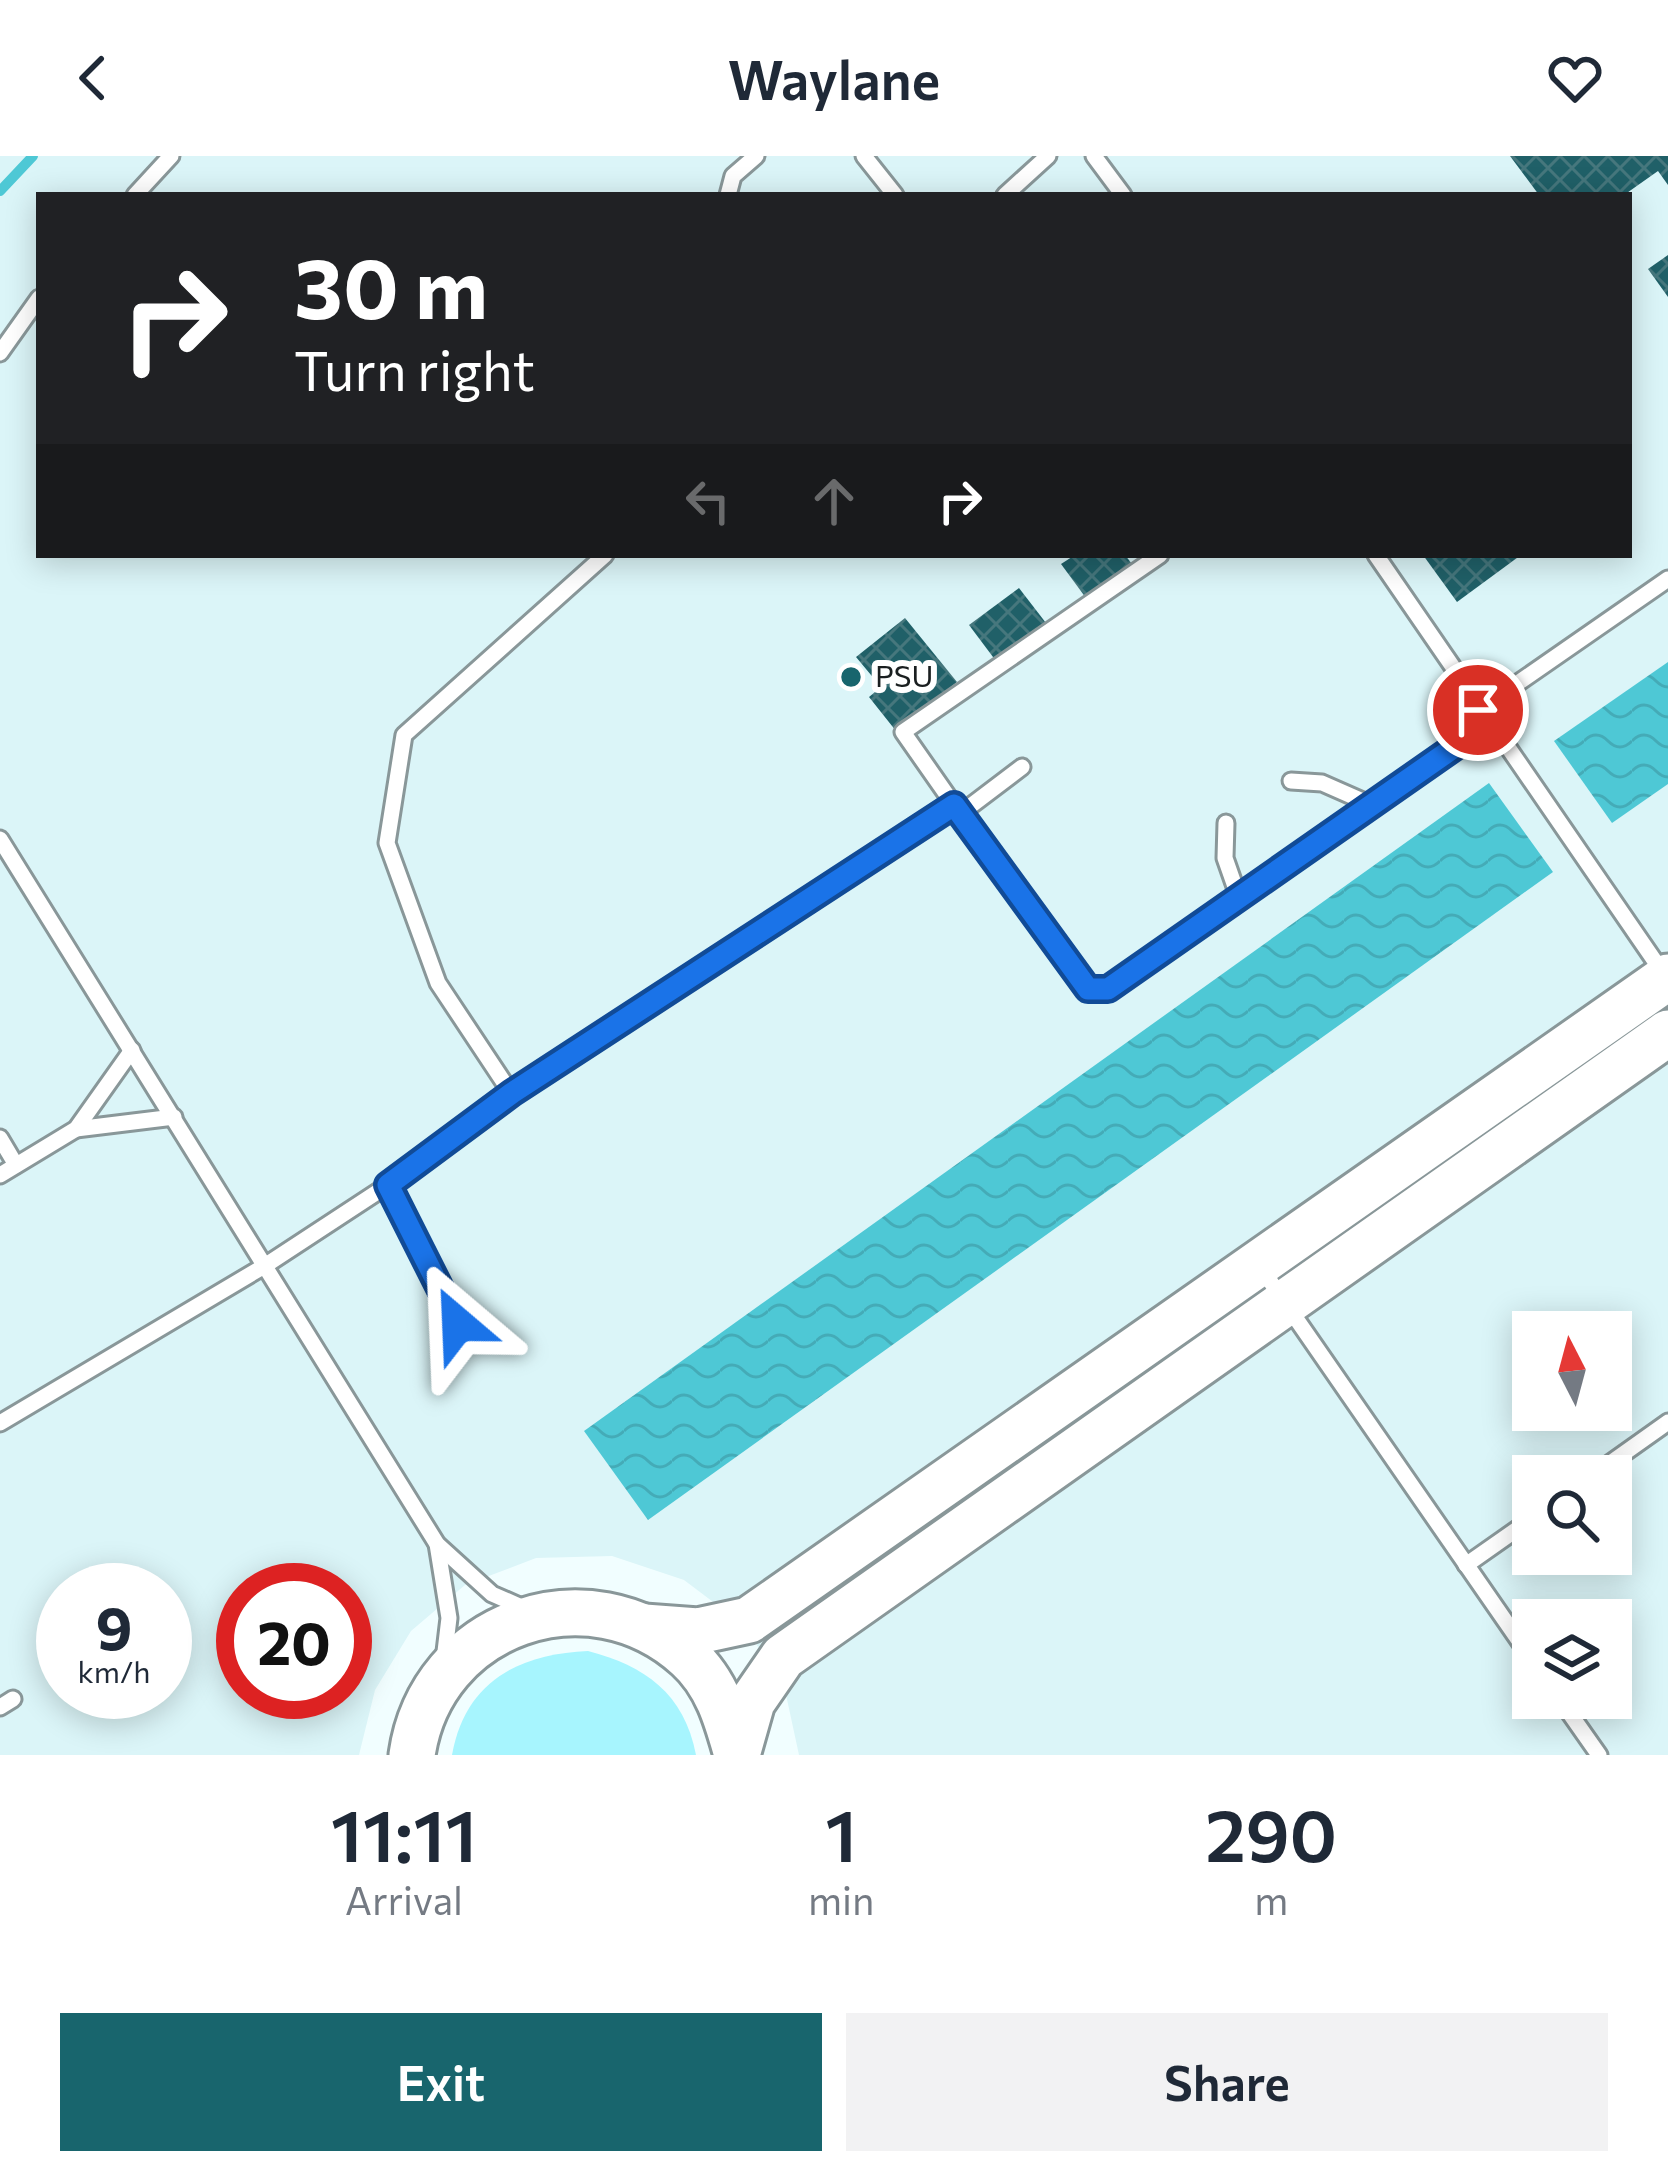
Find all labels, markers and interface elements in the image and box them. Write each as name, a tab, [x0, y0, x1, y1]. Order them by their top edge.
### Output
icon: back	[60, 45, 126, 111]
text: Waylane	[728, 45, 940, 111]
icon: heart	[1542, 45, 1608, 111]
text: 30 m	[294, 234, 488, 336]
icon: right	[96, 240, 252, 396]
text: Turn right	[294, 336, 535, 402]
icon: left	[675, 468, 741, 534]
icon: ahead	[801, 468, 867, 534]
icon: right	[927, 468, 993, 534]
place label: PSU	[875, 656, 933, 693]
pin	[1427, 659, 1529, 761]
marker: PSU	[838, 664, 864, 690]
icon: arrive	[1445, 677, 1511, 743]
position arrow	[395, 1261, 521, 1387]
north arrow	[1512, 1311, 1632, 1431]
map controls	[1512, 1311, 1632, 1719]
button: search	[1512, 1455, 1632, 1575]
speed limit sign: 20	[216, 1563, 372, 1719]
text: 9	[95, 1589, 133, 1662]
button: layers	[1512, 1599, 1632, 1719]
text: km/h	[78, 1652, 150, 1689]
text: 11:11	[331, 1789, 477, 1877]
text: 1	[825, 1789, 857, 1877]
text: 290	[1205, 1789, 1337, 1877]
text: Arrival	[345, 1875, 463, 1923]
text: min	[808, 1875, 874, 1923]
text: m	[1254, 1875, 1288, 1923]
button: Exit	[60, 2013, 822, 2151]
button: Share	[846, 2013, 1608, 2151]

